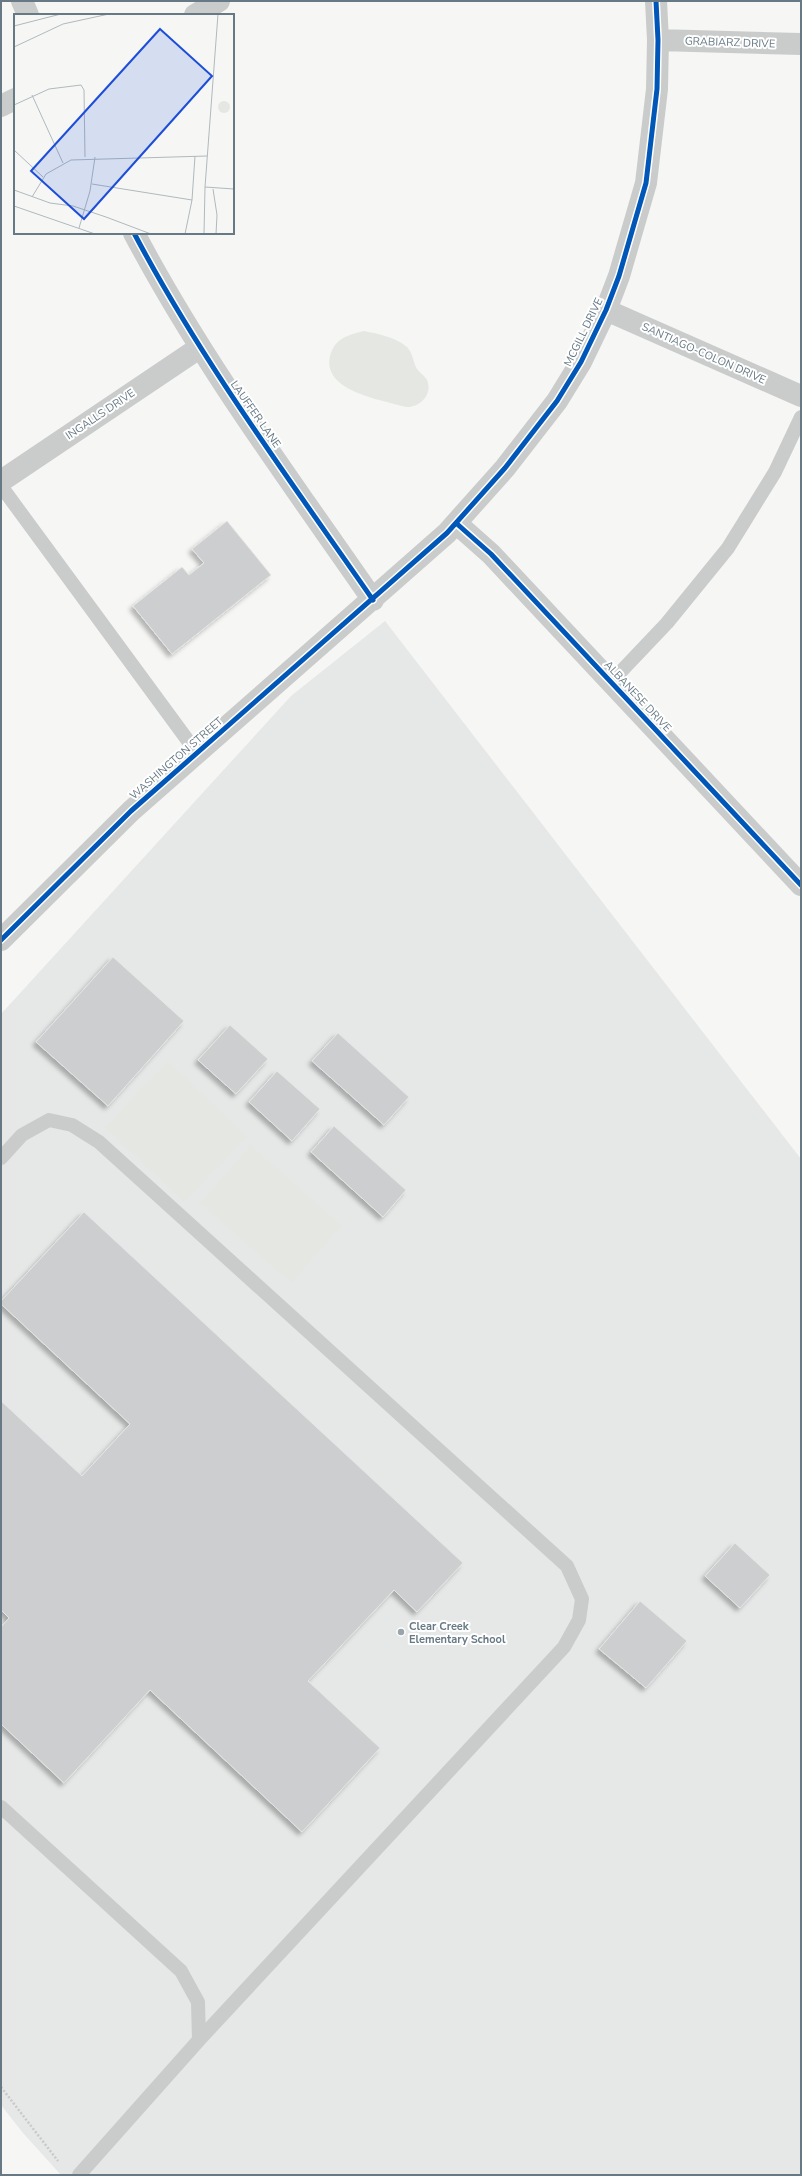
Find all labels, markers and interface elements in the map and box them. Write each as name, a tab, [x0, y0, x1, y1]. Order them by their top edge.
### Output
inset map	[14, 14, 234, 234]
street label: GRABIARZ DRIVE	[684, 33, 775, 52]
street label: MCGILL DRIVE	[560, 295, 607, 369]
street label: SANTIAGO-COLON DRIVE	[639, 319, 768, 388]
street label: LAUFFER LANE	[227, 378, 284, 451]
street label: INGALLS DRIVE	[63, 386, 138, 443]
street label: ALBANESE DRIVE	[601, 658, 675, 735]
street label: WASHINGTON STREET	[127, 713, 226, 803]
place label: Clear Creek Elementary School	[409, 1619, 506, 1647]
marker: Clear Creek Elementary School	[396, 1627, 406, 1637]

